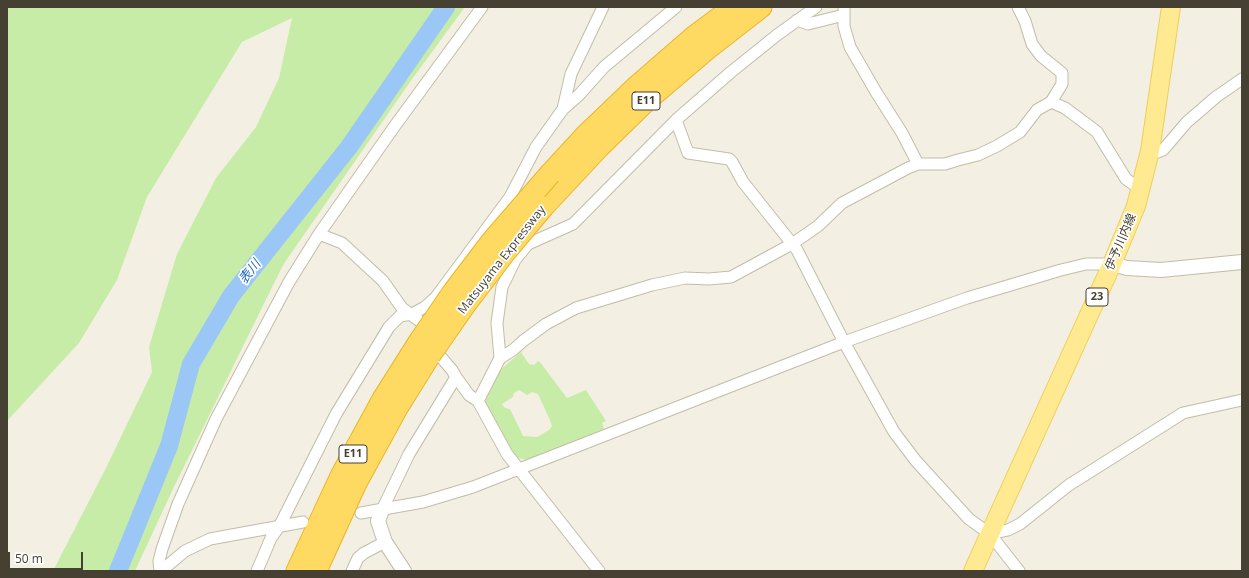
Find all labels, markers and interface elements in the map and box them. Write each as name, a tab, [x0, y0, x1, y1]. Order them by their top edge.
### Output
road number: E11	[632, 92, 660, 110]
street label: Matsuyama Expressway	[455, 203, 549, 317]
street label: 伊予川内線	[1103, 212, 1139, 272]
water label: 表川	[236, 257, 264, 287]
road number: 23	[1086, 288, 1108, 306]
road number: E11	[339, 445, 367, 463]
scale bar	[10, 544, 85, 570]
text: 50 m	[15, 550, 43, 567]

